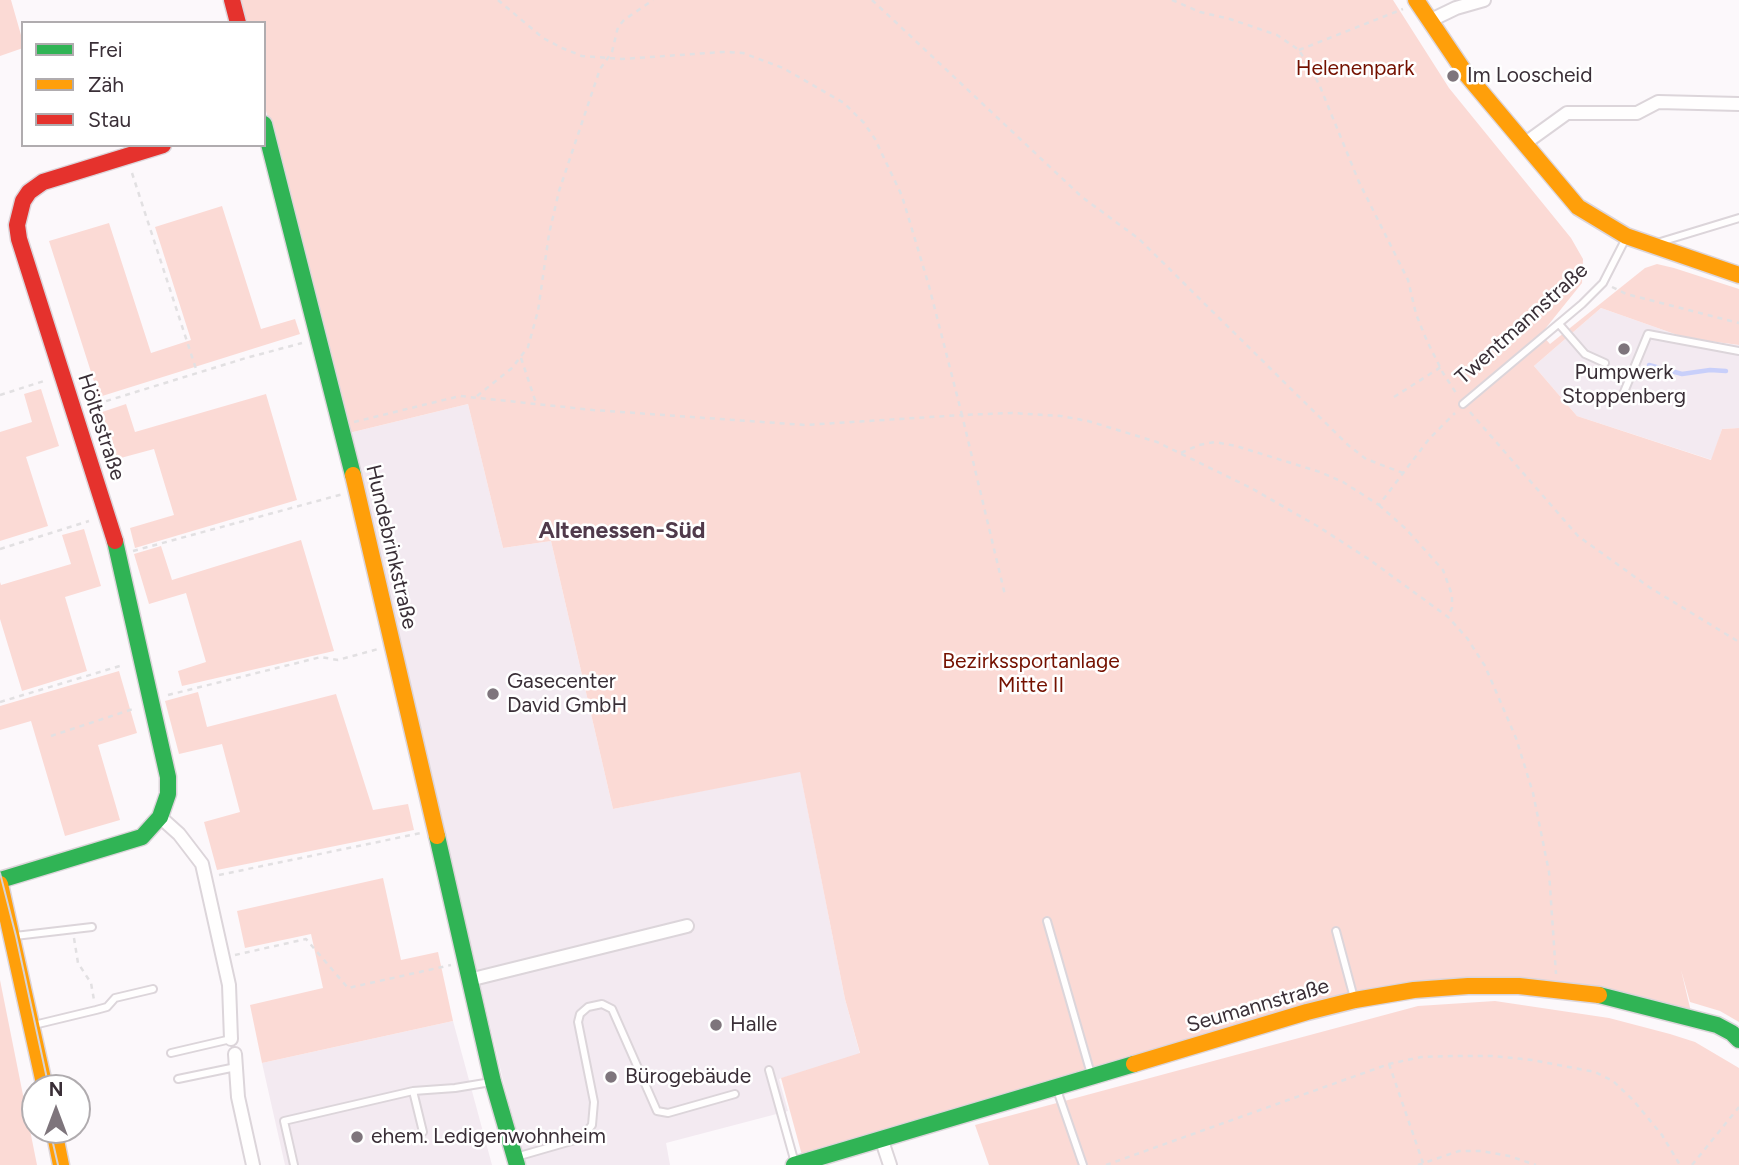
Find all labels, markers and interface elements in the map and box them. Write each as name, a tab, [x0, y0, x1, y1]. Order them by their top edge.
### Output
legend	[21, 21, 266, 147]
text: Frei	[88, 37, 123, 62]
park label: Helenenpark	[1296, 56, 1414, 82]
place label: Im Looscheid	[1467, 63, 1593, 89]
marker: Im Looscheid	[1445, 68, 1461, 84]
text: Zäh	[88, 72, 124, 97]
text: Stau	[88, 107, 131, 132]
street label: Twentmannstraße	[1451, 258, 1593, 390]
marker: Pumpwerk Stoppenberg	[1616, 341, 1632, 357]
place label: Pumpwerk Stoppenberg	[1562, 360, 1686, 410]
street label: Höltestraße	[72, 370, 130, 484]
street label: Hundebrinkstraße	[360, 462, 422, 632]
district label: Altenessen-Süd	[539, 517, 705, 545]
park label: Bezirkssportanlage Mitte II	[942, 649, 1120, 699]
place label: Gasecenter David GmbH	[507, 669, 627, 719]
marker: Gasecenter David GmbH	[485, 686, 501, 702]
street label: Seumannstraße	[1184, 974, 1332, 1038]
place label: Halle	[730, 1012, 777, 1038]
marker: Halle	[708, 1017, 724, 1033]
place label: Bürogebäude	[625, 1064, 751, 1090]
marker: Bürogebäude	[603, 1069, 619, 1085]
north arrow	[21, 1074, 91, 1144]
text: N	[49, 1078, 63, 1101]
place label: ehem. Ledigenwohnheim	[371, 1124, 606, 1150]
marker: ehem. Ledigenwohnheim	[349, 1129, 365, 1145]

